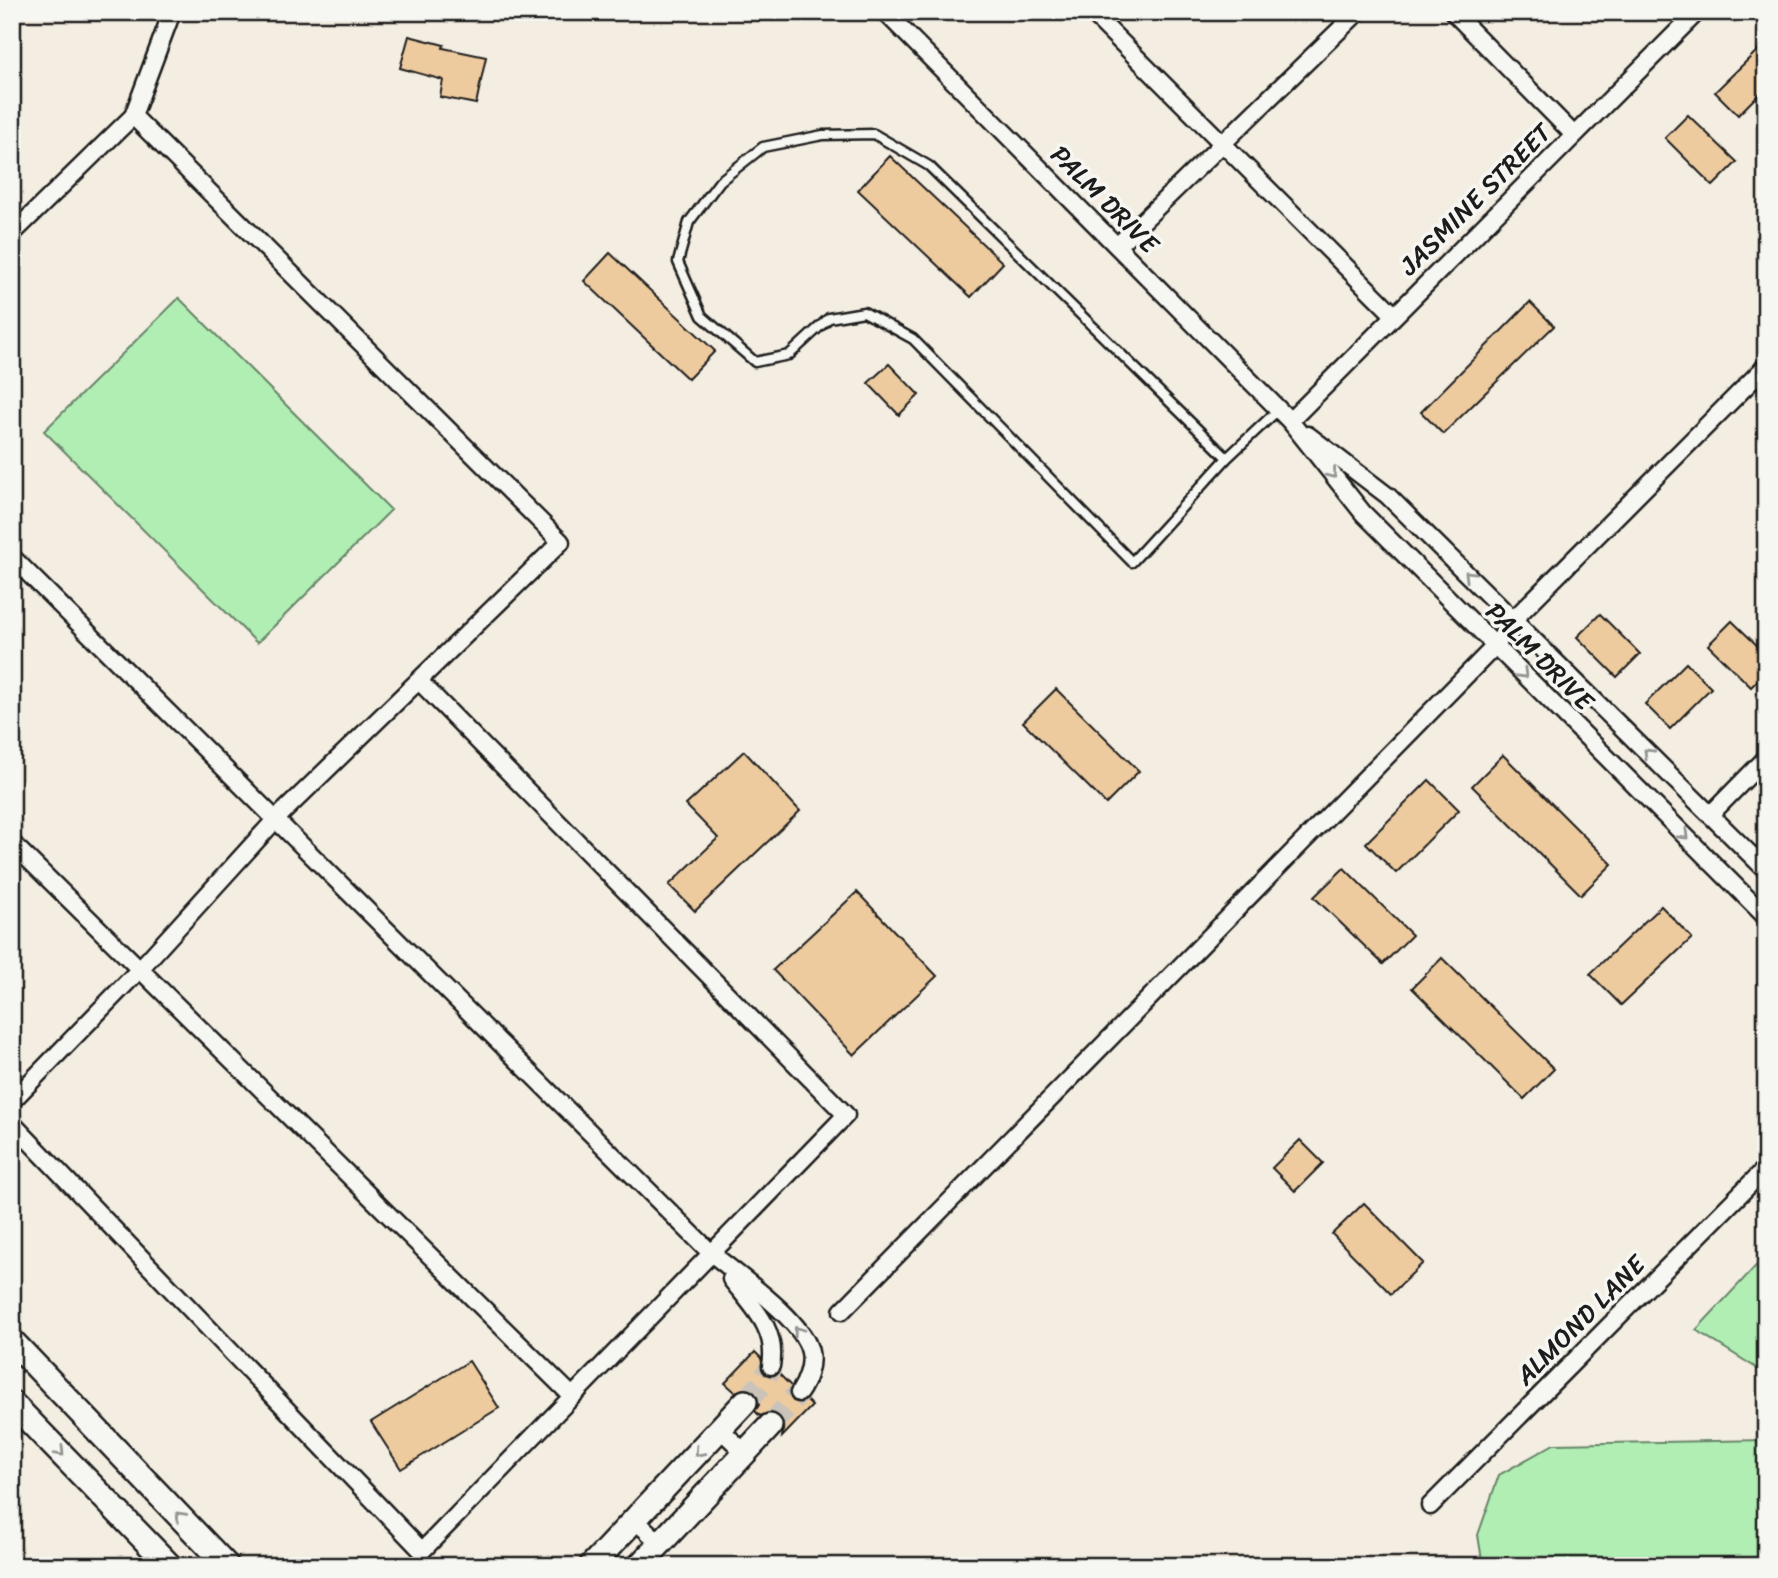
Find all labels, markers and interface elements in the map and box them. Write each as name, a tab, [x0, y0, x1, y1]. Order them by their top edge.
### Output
street label: JASMINE STREET	[1387, 110, 1564, 287]
street label: PALM DRIVE	[1039, 133, 1172, 266]
one-way arrow	[1324, 467, 1337, 479]
one-way arrow	[1464, 571, 1477, 584]
street label: PALM DRIVE	[1474, 590, 1607, 723]
one-way arrow	[1515, 666, 1528, 679]
one-way arrow	[1643, 748, 1656, 761]
one-way arrow	[1676, 827, 1688, 839]
street label: ALMOND LANE	[1503, 1242, 1658, 1397]
one-way arrow	[794, 1327, 806, 1339]
one-way arrow	[51, 1444, 64, 1457]
one-way arrow	[694, 1444, 707, 1457]
one-way arrow	[175, 1512, 188, 1525]

